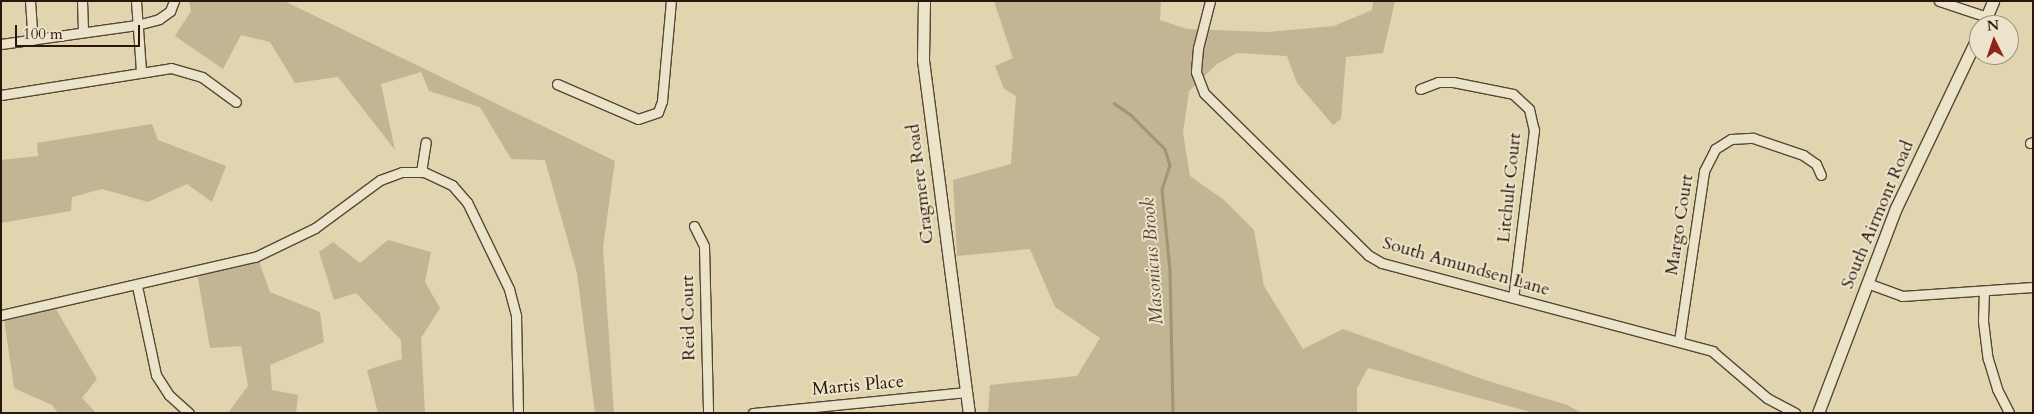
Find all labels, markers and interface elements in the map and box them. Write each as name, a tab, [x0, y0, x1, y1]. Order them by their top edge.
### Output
scale bar	[18, 15, 142, 47]
north arrow	[1969, 15, 2019, 65]
text: N	[1986, 16, 2000, 35]
text: 100 m	[23, 24, 63, 44]
street label: Cragmere Road	[903, 123, 939, 245]
street label: Litchult Court	[1493, 132, 1527, 244]
street label: South Airmont Road	[1837, 138, 1919, 292]
street label: Margo Court	[1661, 173, 1699, 277]
water label: Masonicus Brook	[1137, 197, 1169, 325]
street label: South Amundsen Lane	[1380, 233, 1552, 301]
street label: Reid Court	[677, 275, 701, 361]
street label: Martis Place	[811, 371, 905, 401]

